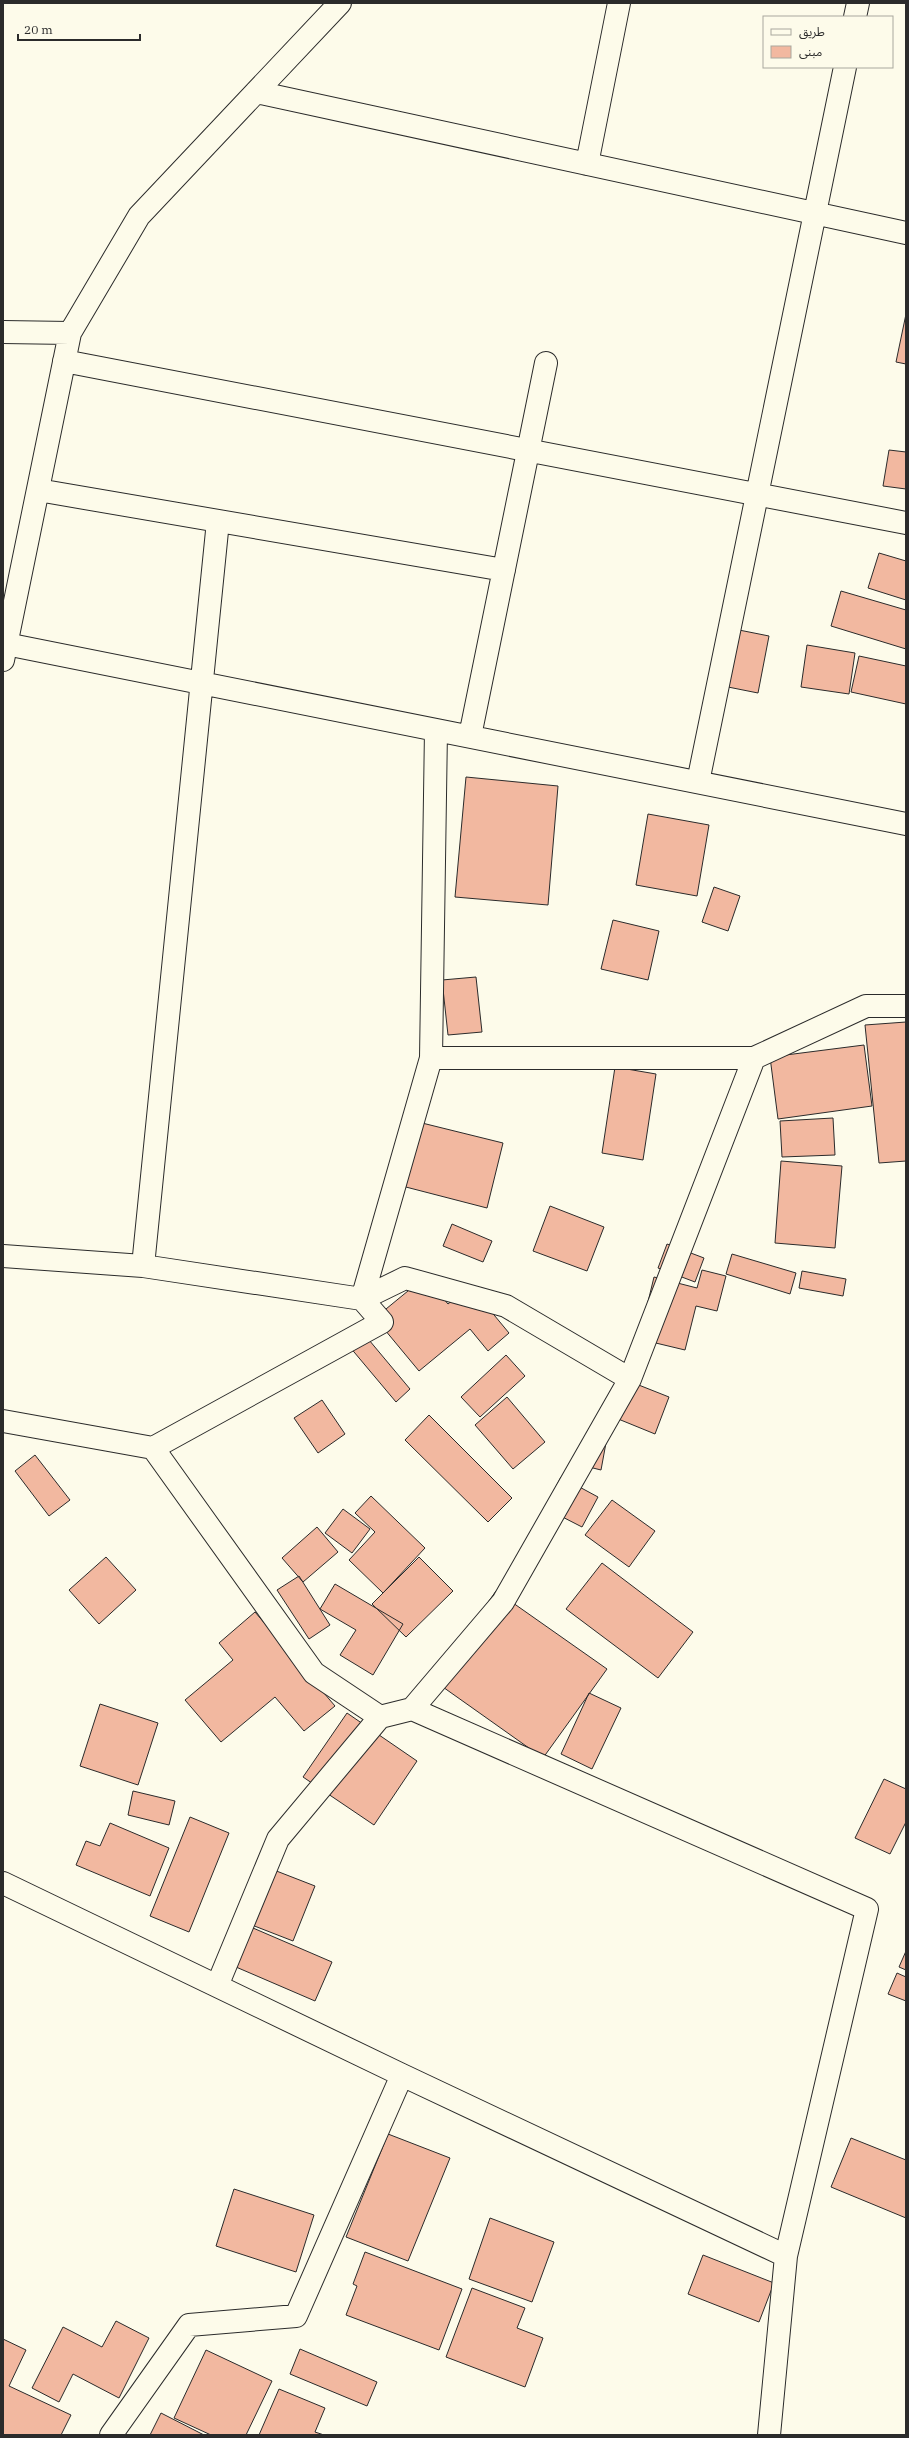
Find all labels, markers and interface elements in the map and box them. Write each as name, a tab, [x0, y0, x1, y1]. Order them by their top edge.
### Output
scale bar	[18, 16, 140, 42]
legend	[763, 16, 893, 68]
text: 20 m	[24, 22, 53, 37]
text: طريق	[799, 24, 825, 40]
text: مبنى	[799, 44, 822, 59]

